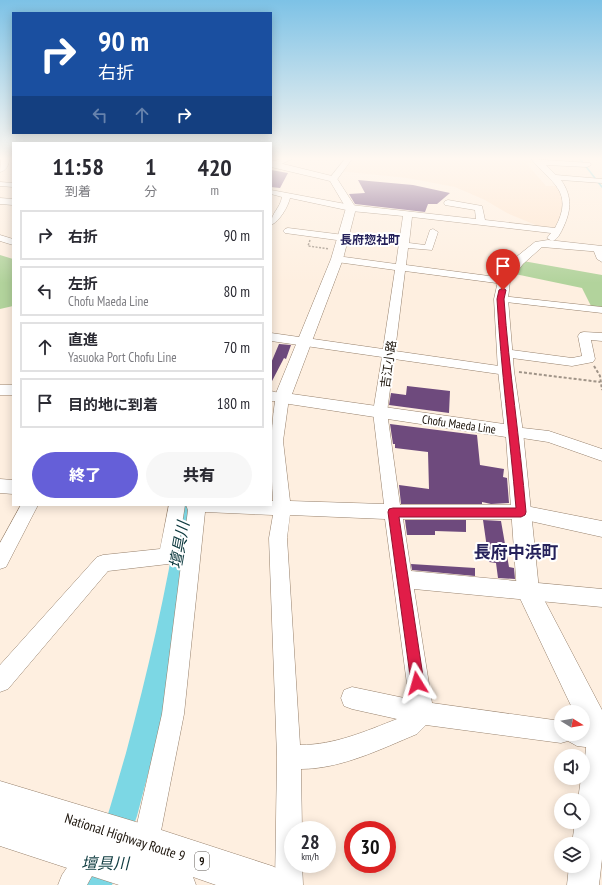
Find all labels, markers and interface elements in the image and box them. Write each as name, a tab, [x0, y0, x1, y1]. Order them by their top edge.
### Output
text: 90 m	[98, 22, 149, 59]
icon: right	[32, 28, 84, 80]
text: 右折	[98, 61, 134, 84]
icon: left	[89, 104, 111, 126]
icon: ahead	[131, 104, 153, 126]
icon: right	[173, 104, 195, 126]
text: 11:58	[52, 151, 104, 182]
text: 1	[145, 151, 156, 182]
text: 420	[197, 152, 232, 183]
text: m	[210, 182, 219, 199]
text: 到着	[65, 183, 91, 200]
text: 分	[144, 183, 157, 200]
icon: right	[34, 224, 56, 246]
text: 90 m	[224, 226, 250, 245]
text: 右折	[68, 227, 98, 246]
district label: 長府惣社町	[340, 232, 400, 247]
pin	[486, 249, 520, 290]
icon: arrive	[492, 255, 514, 277]
text: 左折	[68, 274, 98, 293]
icon: left	[34, 280, 56, 302]
text: 80 m	[224, 282, 250, 301]
text: Chofu Maeda Line	[68, 293, 149, 310]
text: 直進	[68, 330, 98, 349]
icon: ahead	[34, 336, 56, 358]
text: 70 m	[224, 338, 250, 357]
street label: 吉江小路	[377, 339, 399, 389]
text: Yasuoka Port Chofu Line	[68, 349, 177, 366]
icon: arrive	[34, 392, 56, 414]
text: 180 m	[217, 394, 250, 413]
text: 目的地に到着	[68, 395, 158, 414]
street label: Chofu Maeda Line	[421, 411, 497, 437]
button: 終了	[32, 452, 138, 498]
button: 共有	[146, 452, 252, 498]
water label: 壇具川	[165, 518, 193, 570]
district label: 長府中浜町	[474, 541, 559, 563]
position arrow	[396, 662, 438, 704]
north arrow	[554, 705, 590, 741]
map controls	[554, 705, 590, 873]
button: sound	[554, 749, 590, 785]
button: search	[554, 793, 590, 829]
street label: National Highway Route 9	[63, 809, 187, 865]
speed limit sign: 30	[344, 821, 396, 873]
text: 28	[300, 829, 320, 855]
button: layers	[554, 837, 590, 873]
text: km/h	[301, 850, 319, 863]
road number: 9	[195, 852, 209, 870]
water label: 壇具川	[81, 853, 131, 873]

